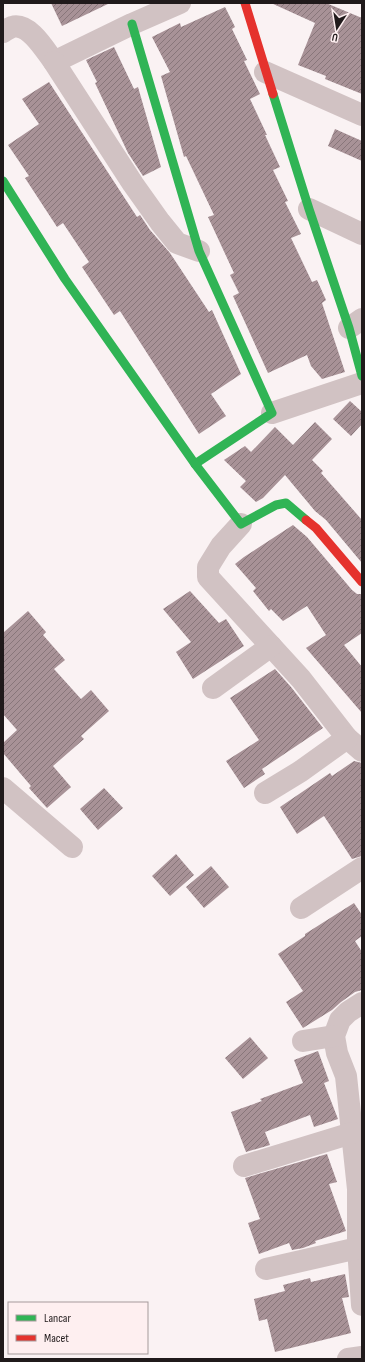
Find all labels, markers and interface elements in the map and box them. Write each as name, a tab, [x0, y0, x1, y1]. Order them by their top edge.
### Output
north arrow	[317, 8, 357, 48]
text: U	[331, 30, 339, 44]
legend	[8, 1302, 148, 1354]
text: Lancar	[44, 1311, 71, 1326]
text: Macet	[44, 1331, 69, 1346]

